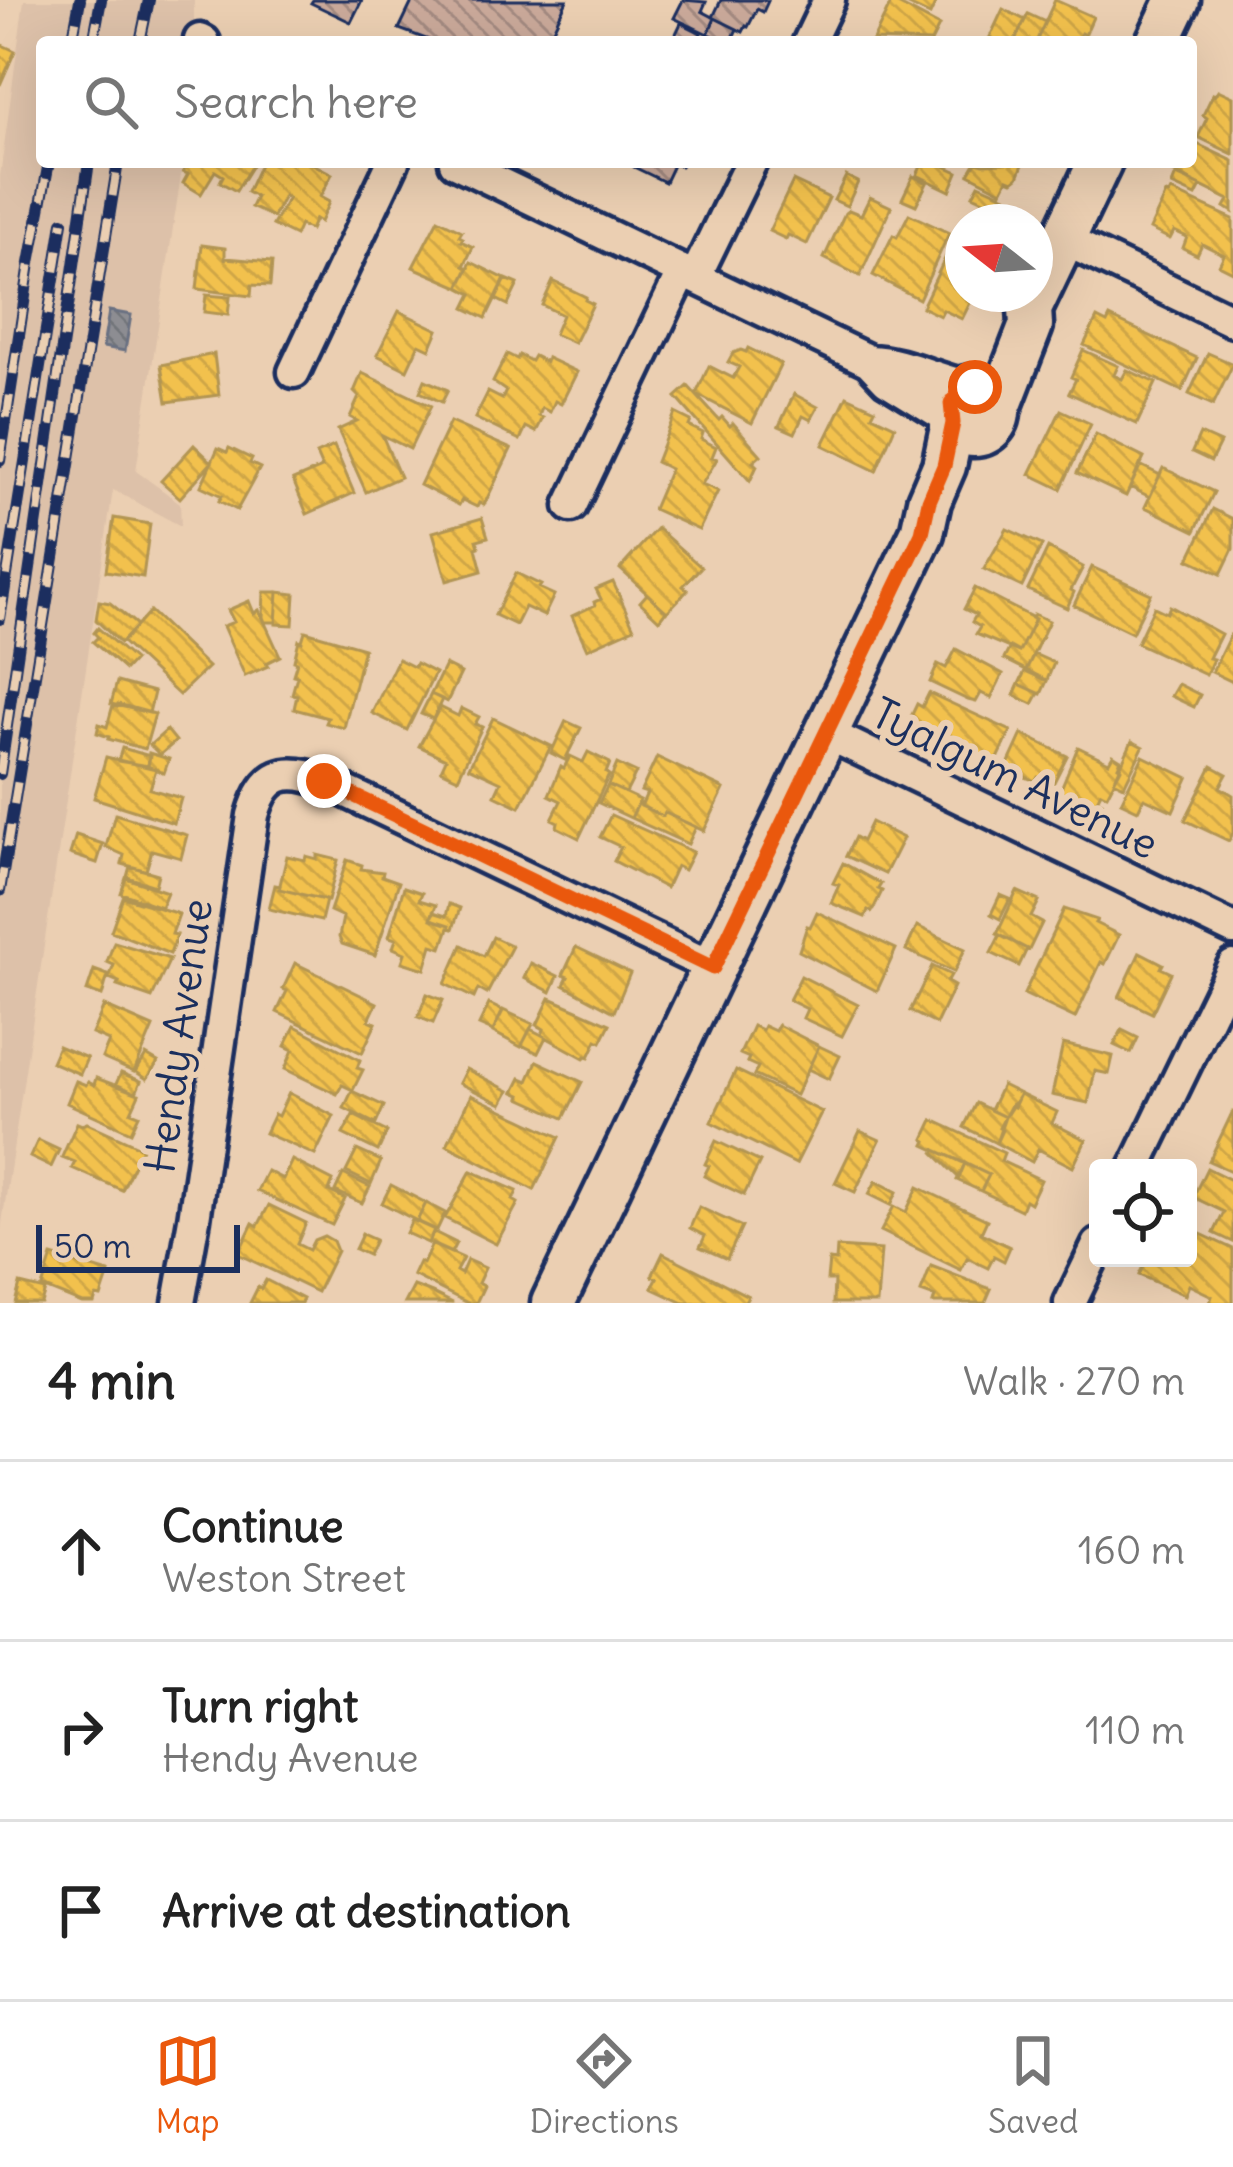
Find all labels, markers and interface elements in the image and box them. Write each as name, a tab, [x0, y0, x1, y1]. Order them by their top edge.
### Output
search box	[36, 36, 1197, 168]
icon: search	[78, 69, 144, 135]
text: Search here	[174, 74, 418, 130]
north arrow	[945, 204, 1053, 312]
route start	[948, 360, 1002, 414]
street label: Tyalgum Avenue	[863, 686, 1167, 870]
route end	[297, 754, 351, 808]
street label: Hendy Avenue	[133, 896, 223, 1176]
map controls	[1089, 1159, 1197, 1267]
button: locate	[1089, 1159, 1197, 1267]
scale bar	[36, 1219, 240, 1272]
text: 50 m	[54, 1225, 131, 1267]
text: 4 min	[48, 1349, 175, 1413]
text: Walk · 270 m	[963, 1357, 1185, 1406]
text: Continue	[162, 1498, 344, 1554]
icon: ahead	[48, 1518, 114, 1584]
text: 160 m	[1078, 1526, 1185, 1575]
text: Weston Street	[162, 1554, 406, 1603]
text: Turn right	[162, 1678, 358, 1734]
icon: right	[48, 1698, 114, 1764]
text: 110 m	[1085, 1706, 1185, 1755]
text: Hendy Avenue	[162, 1734, 418, 1783]
icon: arrive	[48, 1878, 114, 1944]
text: Arrive at destination	[162, 1883, 571, 1939]
tab: Map	[155, 2028, 221, 2142]
tab: Directions	[530, 2028, 679, 2142]
tab: Saved	[988, 2028, 1078, 2142]

